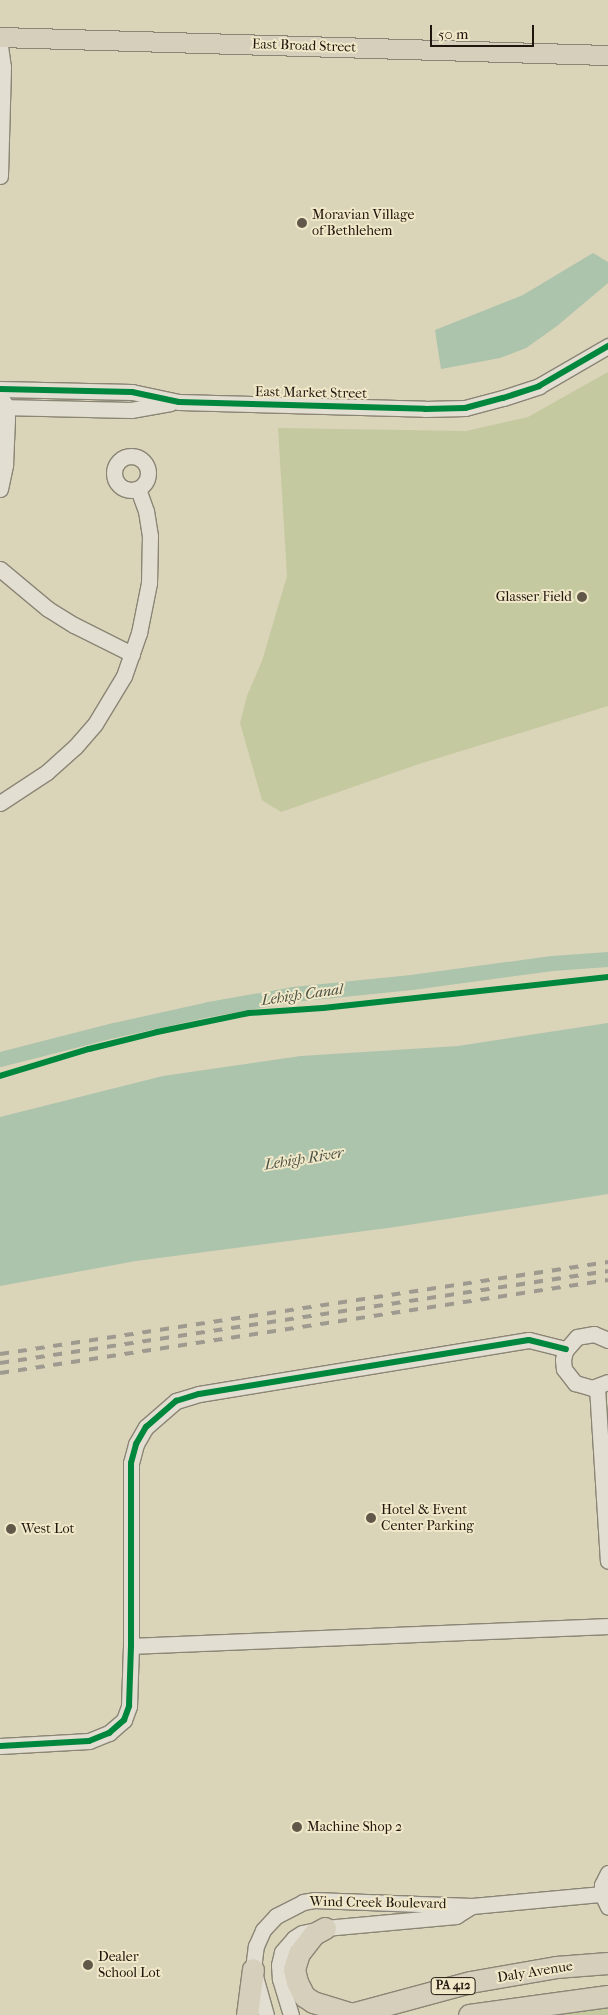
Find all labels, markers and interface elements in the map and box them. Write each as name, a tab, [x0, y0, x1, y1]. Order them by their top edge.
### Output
scale bar	[433, 15, 537, 47]
text: 50 m	[438, 25, 468, 43]
street label: East Broad Street	[252, 36, 356, 56]
place label: Moravian Village of Bethlehem	[312, 207, 414, 240]
marker: Moravian Village of Bethlehem	[296, 217, 308, 229]
street label: East Market Street	[255, 384, 367, 402]
place label: Glasser Field	[496, 589, 572, 605]
marker: Glasser Field	[576, 591, 588, 603]
water label: Lehigh Canal	[260, 980, 344, 1010]
water label: Lehigh River	[263, 1144, 345, 1174]
place label: Hotel & Event Center Parking	[381, 1502, 474, 1534]
marker: Hotel & Event Center Parking	[365, 1512, 377, 1524]
place label: West Lot	[21, 1521, 74, 1537]
marker: West Lot	[5, 1523, 17, 1535]
place label: Machine Shop 2	[307, 1819, 402, 1835]
marker: Machine Shop 2	[291, 1821, 303, 1833]
street label: Wind Creek Boulevard	[309, 1893, 447, 1913]
place label: Dealer School Lot	[98, 1949, 161, 1981]
street label: Daly Avenue	[496, 1958, 574, 1986]
marker: Dealer School Lot	[82, 1959, 94, 1971]
road number: PA 412	[430, 1976, 476, 1995]

